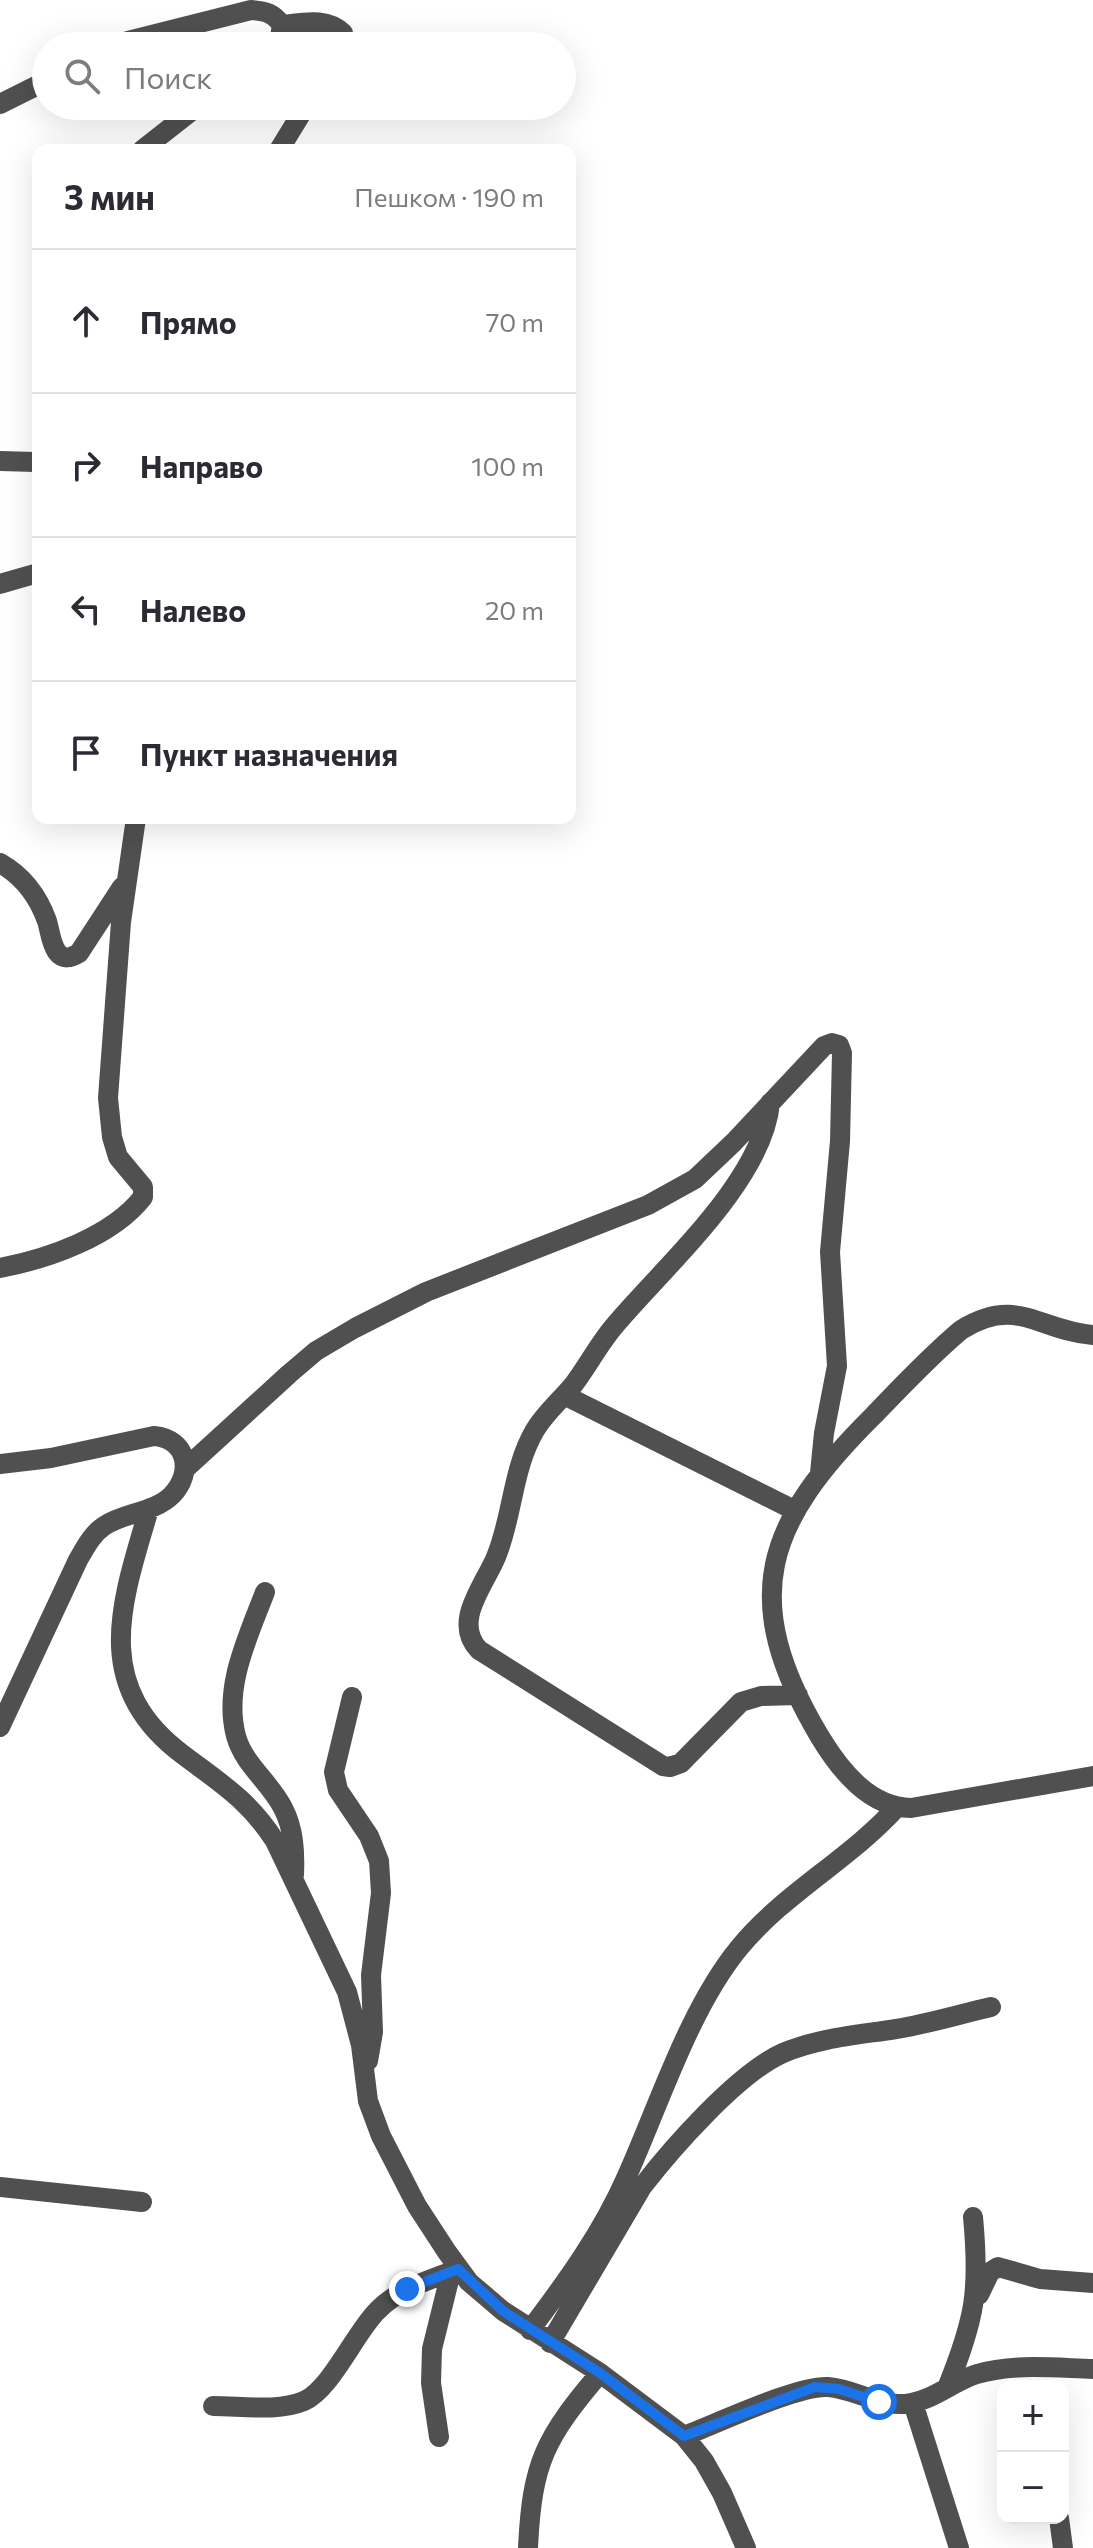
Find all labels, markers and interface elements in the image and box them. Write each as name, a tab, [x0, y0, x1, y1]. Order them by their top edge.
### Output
search box	[32, 32, 576, 120]
icon: search	[60, 54, 104, 98]
text: Поиск	[124, 58, 212, 95]
text: 3 мин	[64, 175, 155, 217]
text: Пешком · 190 m	[354, 181, 544, 212]
icon: ahead	[64, 299, 108, 343]
text: Прямо	[140, 303, 237, 340]
text: 70 m	[486, 306, 544, 337]
icon: right	[64, 443, 108, 487]
text: Направо	[140, 447, 263, 484]
text: 100 m	[471, 450, 544, 481]
icon: left	[64, 587, 108, 631]
text: Налево	[140, 591, 246, 628]
text: 20 m	[485, 594, 544, 625]
icon: arrive	[64, 731, 108, 775]
text: Пункт назначения	[140, 735, 398, 772]
route end	[389, 2271, 425, 2307]
map controls	[997, 2380, 1069, 2524]
button: +	[997, 2380, 1069, 2452]
route start	[861, 2384, 897, 2420]
button: −	[997, 2452, 1069, 2524]

